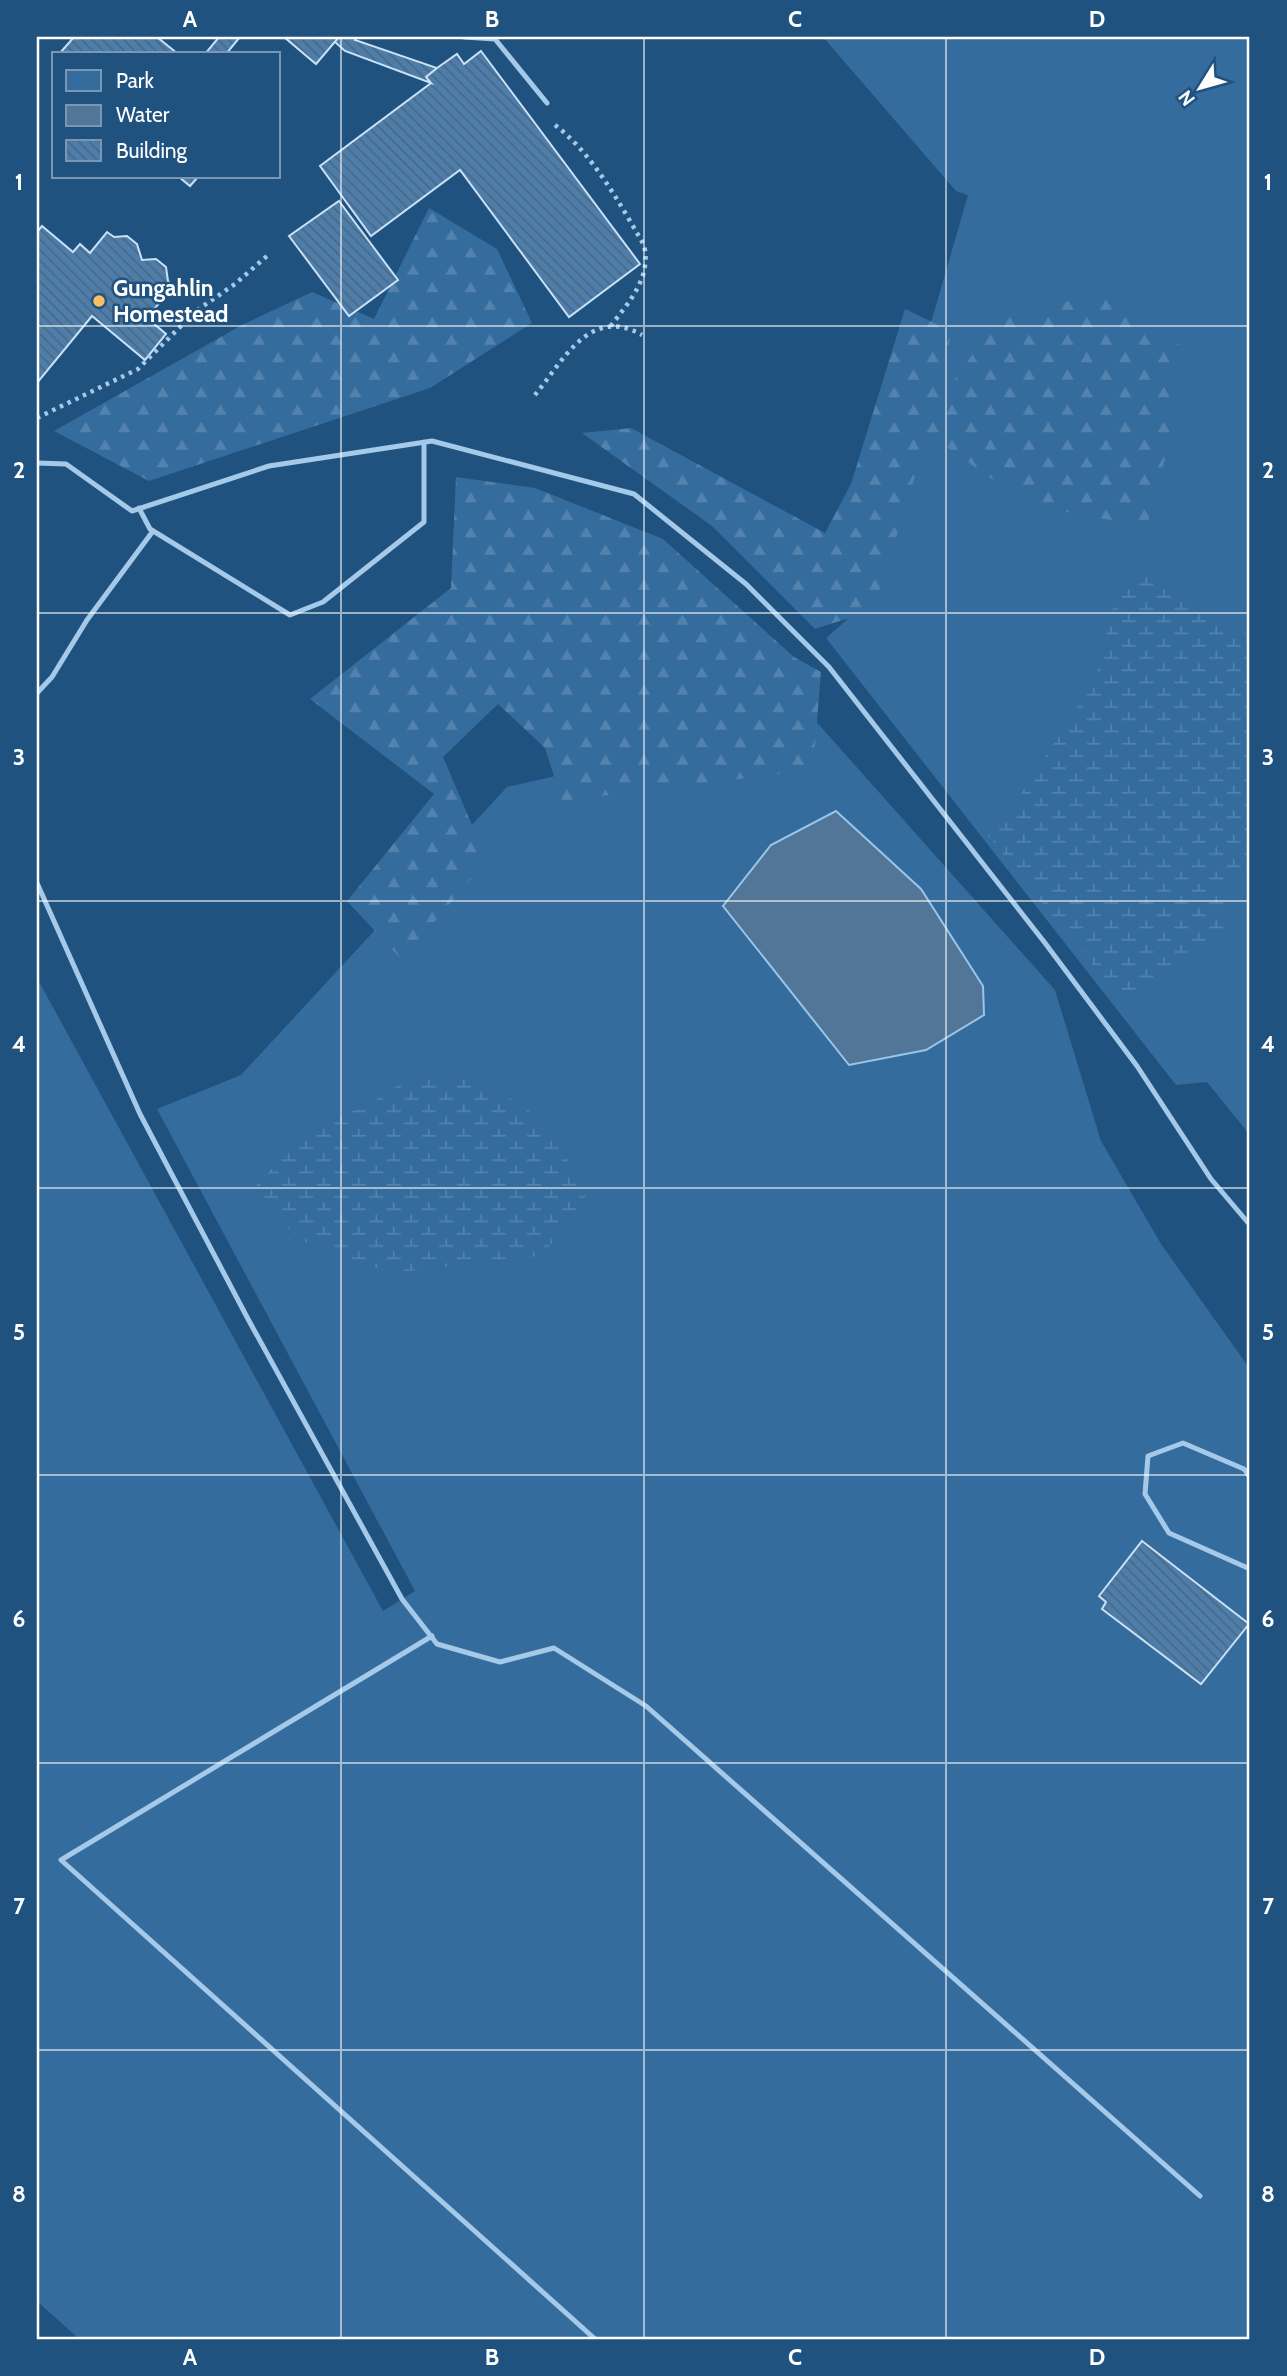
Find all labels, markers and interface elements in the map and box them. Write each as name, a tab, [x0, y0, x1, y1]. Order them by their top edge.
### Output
text: A	[183, 5, 198, 33]
text: B	[485, 5, 499, 33]
text: C	[788, 5, 802, 33]
text: D	[1089, 5, 1105, 33]
legend	[52, 52, 280, 178]
north arrow	[1164, 52, 1234, 122]
text: Park	[116, 68, 154, 93]
text: N	[1174, 86, 1200, 110]
text: Water	[116, 102, 170, 127]
text: Building	[116, 138, 188, 163]
text: 1	[15, 168, 23, 196]
text: 1	[1264, 168, 1272, 196]
place label: Gungahlin Homestead	[113, 274, 228, 328]
marker: Gungahlin Homestead	[91, 293, 107, 309]
text: 2	[13, 456, 25, 484]
text: 2	[1262, 456, 1274, 484]
text: 3	[13, 743, 25, 771]
text: 3	[1262, 743, 1274, 771]
text: 4	[12, 1030, 26, 1058]
text: 4	[1261, 1030, 1275, 1058]
text: 5	[13, 1318, 25, 1346]
text: 5	[1262, 1318, 1274, 1346]
text: 6	[13, 1605, 25, 1633]
text: 6	[1262, 1605, 1274, 1633]
text: 7	[13, 1892, 25, 1920]
text: 7	[1262, 1892, 1274, 1920]
text: 8	[12, 2180, 26, 2208]
text: 8	[1261, 2180, 1275, 2208]
text: A	[183, 2343, 198, 2371]
text: B	[485, 2343, 499, 2371]
text: C	[788, 2343, 802, 2371]
text: D	[1089, 2343, 1105, 2371]

